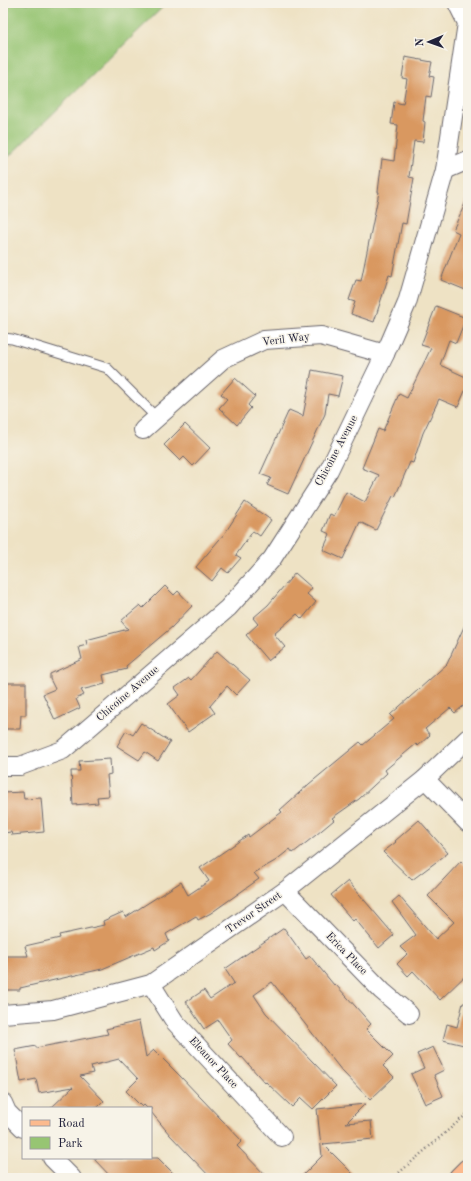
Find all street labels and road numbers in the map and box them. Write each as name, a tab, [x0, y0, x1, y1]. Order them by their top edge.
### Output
street label: Veril Way	[262, 332, 311, 348]
street label: Chicoine Avenue	[314, 414, 360, 488]
street label: Chicoine Avenue	[95, 664, 161, 724]
street label: Trevor Street	[224, 890, 284, 936]
street label: Erica Place	[323, 931, 369, 977]
street label: Eleanor Place	[187, 1035, 239, 1091]

